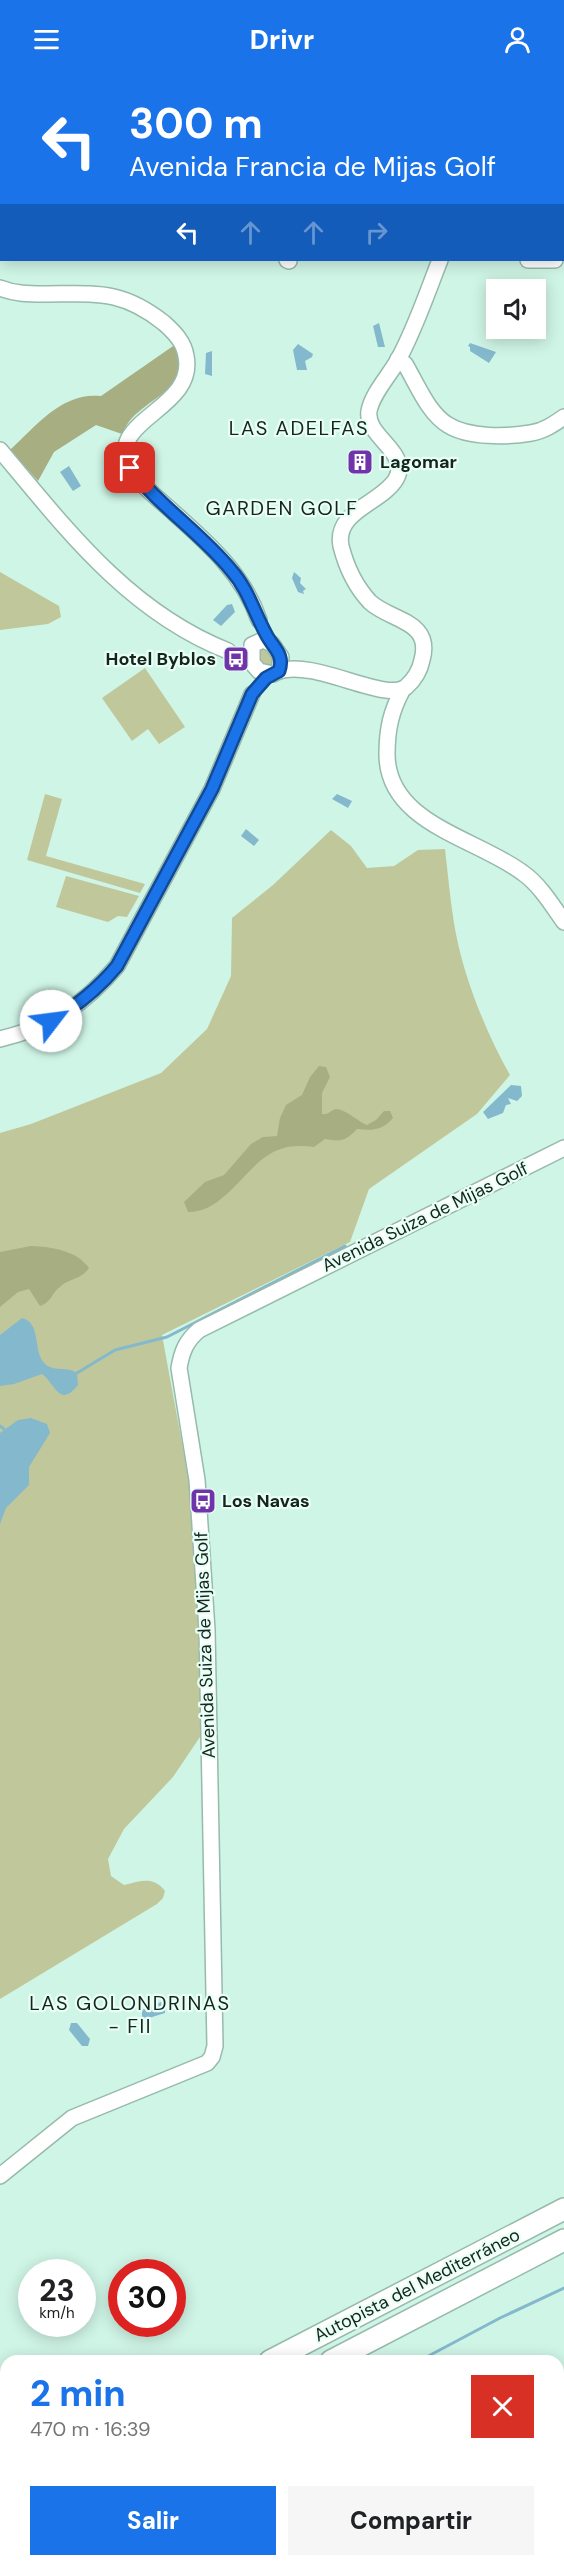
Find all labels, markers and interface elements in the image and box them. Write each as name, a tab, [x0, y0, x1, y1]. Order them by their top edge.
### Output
text: Drivr	[250, 22, 314, 57]
icon: menu	[30, 23, 63, 56]
icon: person	[501, 23, 534, 56]
text: 300 m	[129, 96, 263, 151]
icon: left	[30, 102, 108, 180]
text: Avenida Francia de Mijas Golf	[129, 149, 496, 184]
icon: left	[171, 216, 204, 249]
icon: ahead	[234, 216, 267, 249]
icon: ahead	[297, 216, 330, 249]
icon: right	[360, 216, 393, 249]
map controls	[486, 279, 546, 339]
button: sound	[486, 279, 546, 339]
district label: LAS ADELFAS	[229, 415, 369, 441]
pin	[104, 442, 155, 493]
building icon: Lagomar	[345, 447, 375, 477]
place label: Lagomar	[380, 450, 457, 474]
icon: arrive	[113, 451, 146, 484]
district label: GARDEN GOLF	[206, 495, 358, 521]
bus stop icon: Hotel Byblos	[221, 644, 251, 674]
place label: Hotel Byblos	[106, 647, 216, 671]
position arrow	[19, 989, 83, 1053]
street label: Avenida Suiza de Mijas Golf	[318, 1156, 532, 1278]
bus stop icon: Los Navas	[188, 1486, 218, 1516]
place label: Los Navas	[222, 1489, 310, 1513]
street label: Avenida Suiza de Mijas Golf	[189, 1531, 221, 1759]
district label: LAS GOLONDRINAS - FII	[29, 1990, 231, 2039]
street label: Autopista del Mediterráneo	[310, 2223, 524, 2347]
speed limit sign: 30	[108, 2259, 186, 2337]
text: 23	[39, 2271, 75, 2310]
text: km/h	[39, 2303, 75, 2323]
text: 2 min	[30, 2370, 126, 2417]
button: close	[471, 2375, 534, 2438]
text: 470 m · 16:39	[30, 2416, 151, 2442]
button: Salir	[30, 2486, 276, 2555]
button: Compartir	[288, 2486, 534, 2555]

